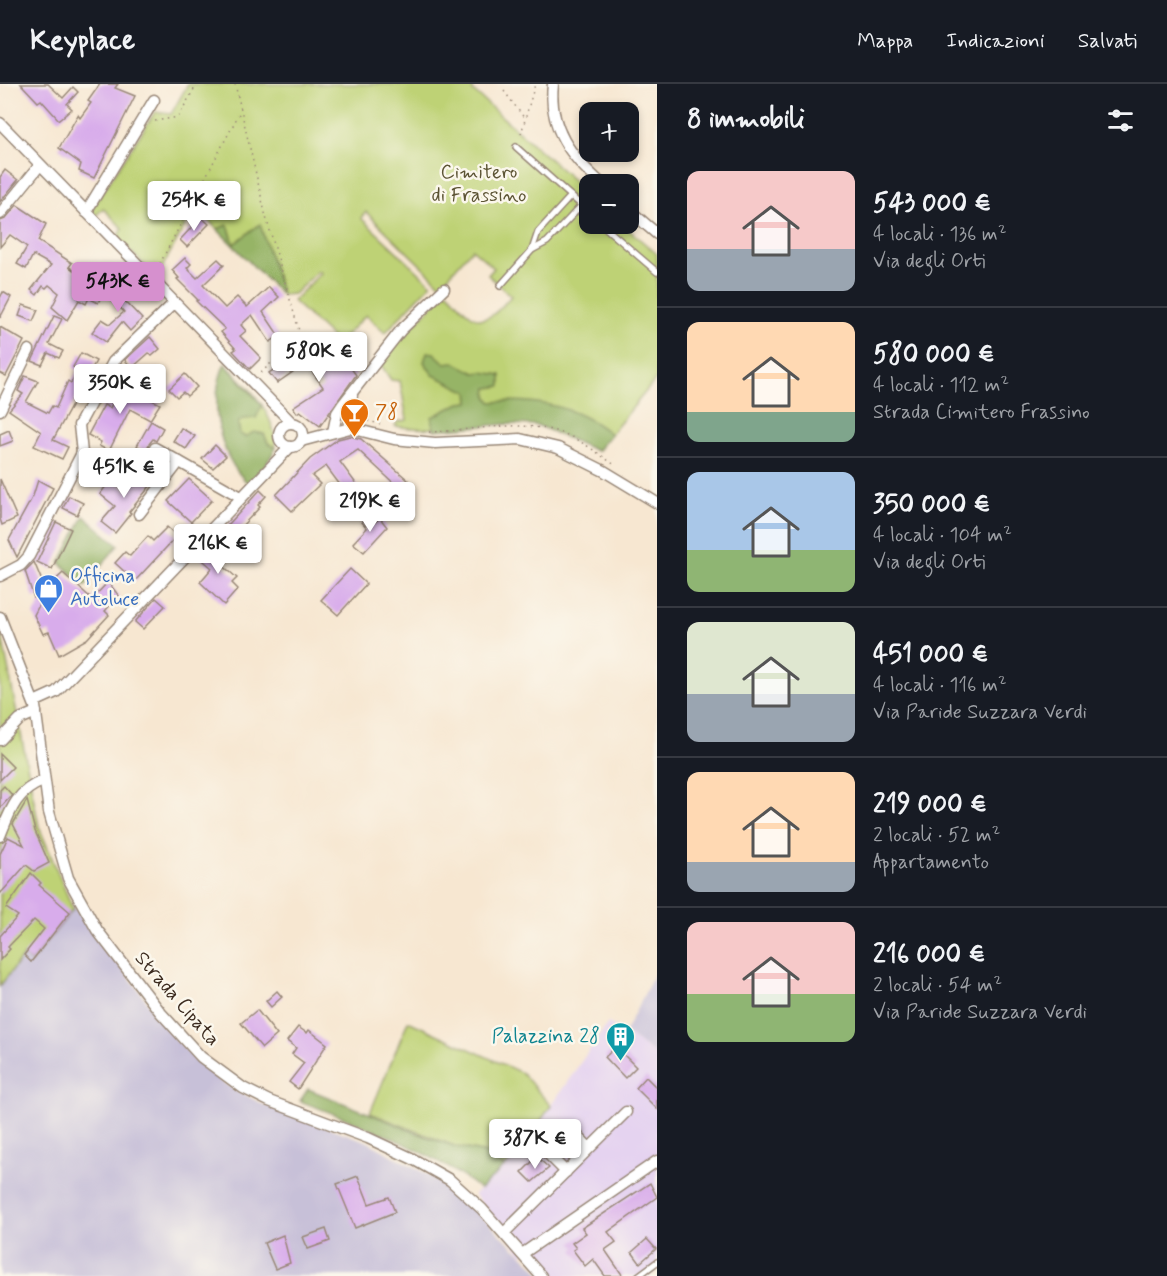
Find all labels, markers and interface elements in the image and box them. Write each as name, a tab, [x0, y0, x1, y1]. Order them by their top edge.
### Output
text: Keyplace	[30, 23, 135, 60]
text: Mappa	[857, 27, 913, 55]
text: Indicazioni	[946, 27, 1045, 55]
text: Salvati	[1078, 27, 1137, 55]
map controls	[579, 102, 639, 234]
button: +	[579, 102, 639, 162]
text: 8 immobili	[687, 103, 805, 137]
icon: filters	[1104, 104, 1137, 137]
park label: Cimitero di Frassino	[432, 159, 526, 209]
button: −	[579, 174, 639, 234]
pin: 254K €	[145, 181, 243, 232]
text: 254K €	[162, 187, 226, 214]
text: 543 000 €	[873, 187, 991, 221]
icon: home	[735, 195, 807, 267]
text: 4 locali · 136 m²	[873, 221, 1007, 248]
text: Via degli Orti	[873, 248, 986, 275]
pin: 543K €	[69, 262, 167, 313]
text: 543K €	[86, 268, 150, 295]
pin: 580K €	[270, 332, 368, 383]
text: 580K €	[285, 338, 353, 365]
text: 580 000 €	[873, 338, 995, 372]
icon: home	[735, 346, 807, 418]
pin: 350K €	[71, 364, 169, 415]
text: 350K €	[88, 370, 152, 397]
text: 4 locali · 112 m²	[873, 372, 1009, 399]
bar icon: 78	[338, 396, 370, 438]
place label: 78	[375, 399, 398, 426]
text: Strada Cimitero Frassino	[873, 399, 1090, 426]
pin: 451K €	[75, 448, 173, 499]
text: 451K €	[93, 454, 155, 481]
pin: 219K €	[321, 482, 419, 533]
text: 219K €	[339, 488, 401, 515]
text: 350 000 €	[873, 488, 990, 522]
icon: home	[735, 496, 807, 568]
text: 4 locali · 104 m²	[873, 522, 1012, 549]
pin: 216K €	[169, 524, 267, 575]
text: 216K €	[188, 530, 248, 557]
text: Via degli Orti	[873, 549, 986, 576]
place label: Officina Autoluce	[70, 563, 139, 613]
shop icon: Officina Autoluce	[33, 572, 65, 614]
text: 451 000 €	[873, 638, 988, 672]
icon: home	[735, 646, 807, 718]
text: 4 locali · 116 m²	[873, 672, 1007, 699]
text: Via Paride Suzzara Verdi	[873, 699, 1087, 726]
text: 219 000 €	[873, 788, 987, 822]
icon: home	[735, 796, 807, 868]
text: 2 locali · 52 m²	[873, 822, 1000, 849]
text: Appartamento	[873, 849, 989, 876]
text: 216 000 €	[873, 938, 985, 972]
street label: Strada Cipata	[128, 946, 226, 1052]
icon: home	[735, 946, 807, 1018]
text: 2 locali · 54 m²	[873, 972, 1002, 999]
text: Via Paride Suzzara Verdi	[873, 999, 1087, 1026]
building icon: Palazzina 28	[605, 1020, 637, 1062]
place label: Palazzina 28	[492, 1023, 600, 1050]
pin: 387K €	[486, 1119, 584, 1170]
text: 387K €	[503, 1125, 567, 1152]

